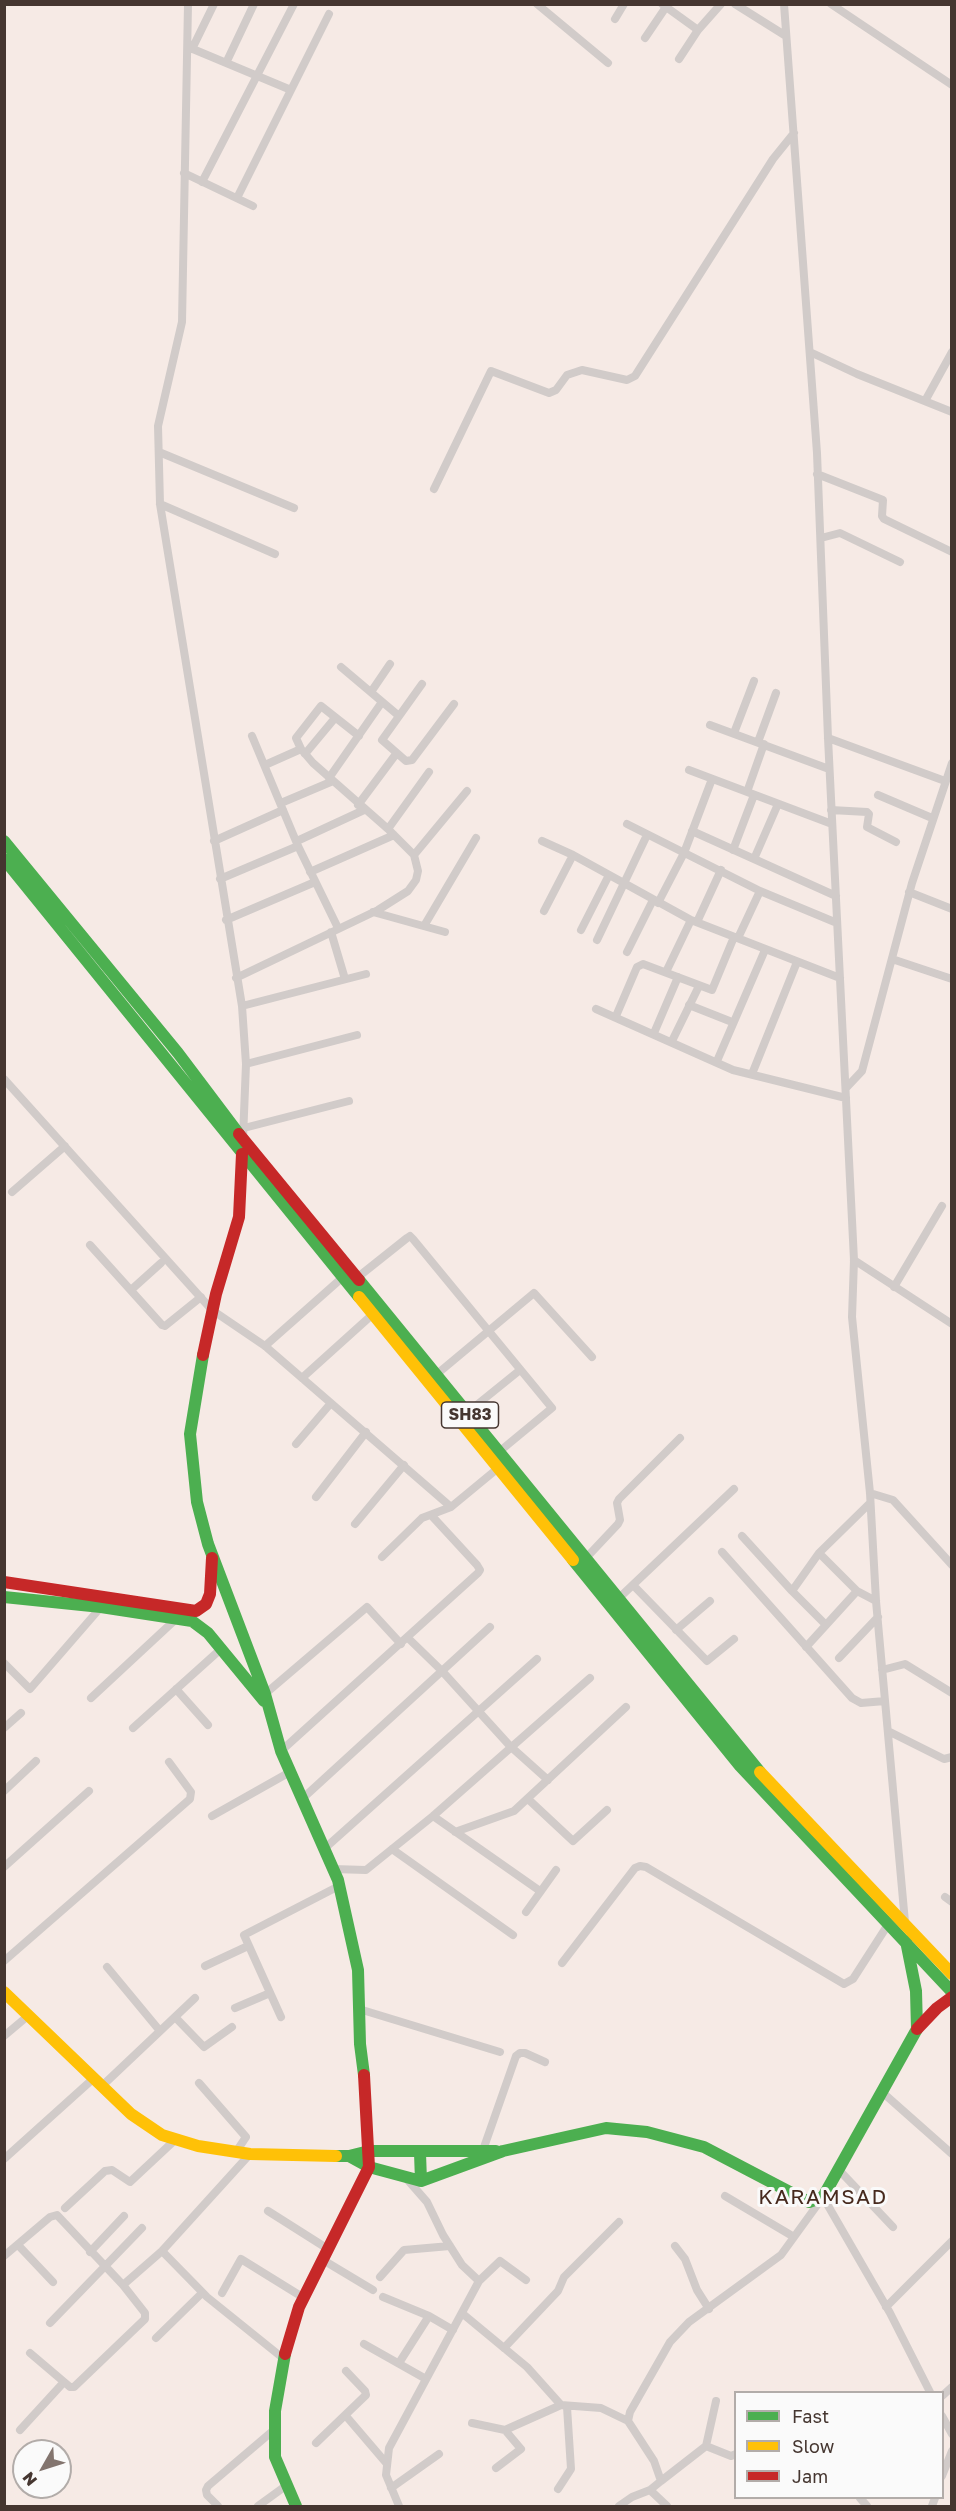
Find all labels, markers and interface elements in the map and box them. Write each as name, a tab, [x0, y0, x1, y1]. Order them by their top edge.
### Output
road number: SH83	[442, 1402, 498, 1428]
district label: KARAMSAD	[758, 2184, 888, 2210]
legend	[734, 2391, 944, 2499]
text: Fast	[792, 2405, 829, 2427]
text: Slow	[792, 2435, 834, 2457]
north arrow	[12, 2439, 72, 2499]
text: Jam	[792, 2465, 828, 2487]
text: N	[18, 2468, 41, 2490]

